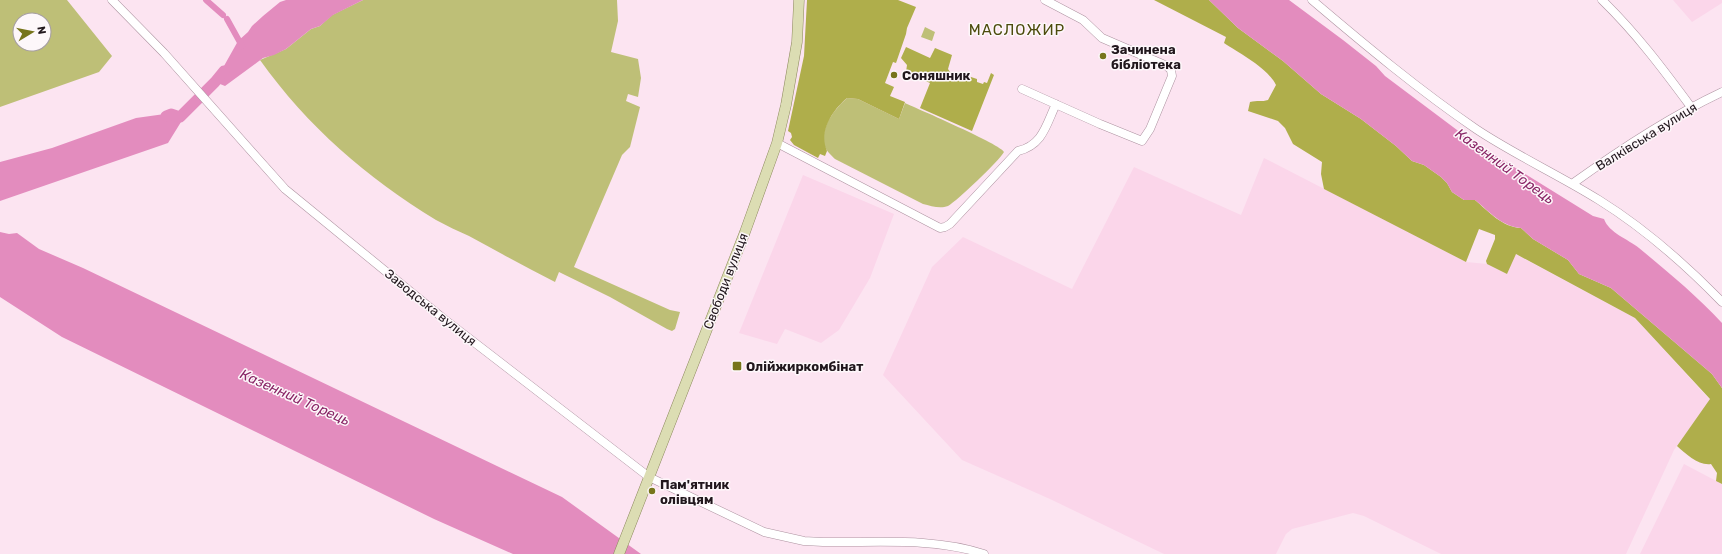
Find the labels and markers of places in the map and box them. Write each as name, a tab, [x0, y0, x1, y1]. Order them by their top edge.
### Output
place label: Зачинена бібліотека	[1111, 42, 1181, 72]
marker: Зачинена бібліотека	[1098, 51, 1108, 61]
place label: Соняшник	[902, 68, 971, 83]
marker: Соняшник	[889, 70, 899, 80]
place label: Олійжиркомбiнат	[746, 359, 863, 374]
marker: Олійжиркомбiнат	[731, 360, 743, 372]
place label: Пам'ятник олівцям	[660, 477, 729, 507]
marker: Пам'ятник олівцям	[647, 486, 657, 496]

